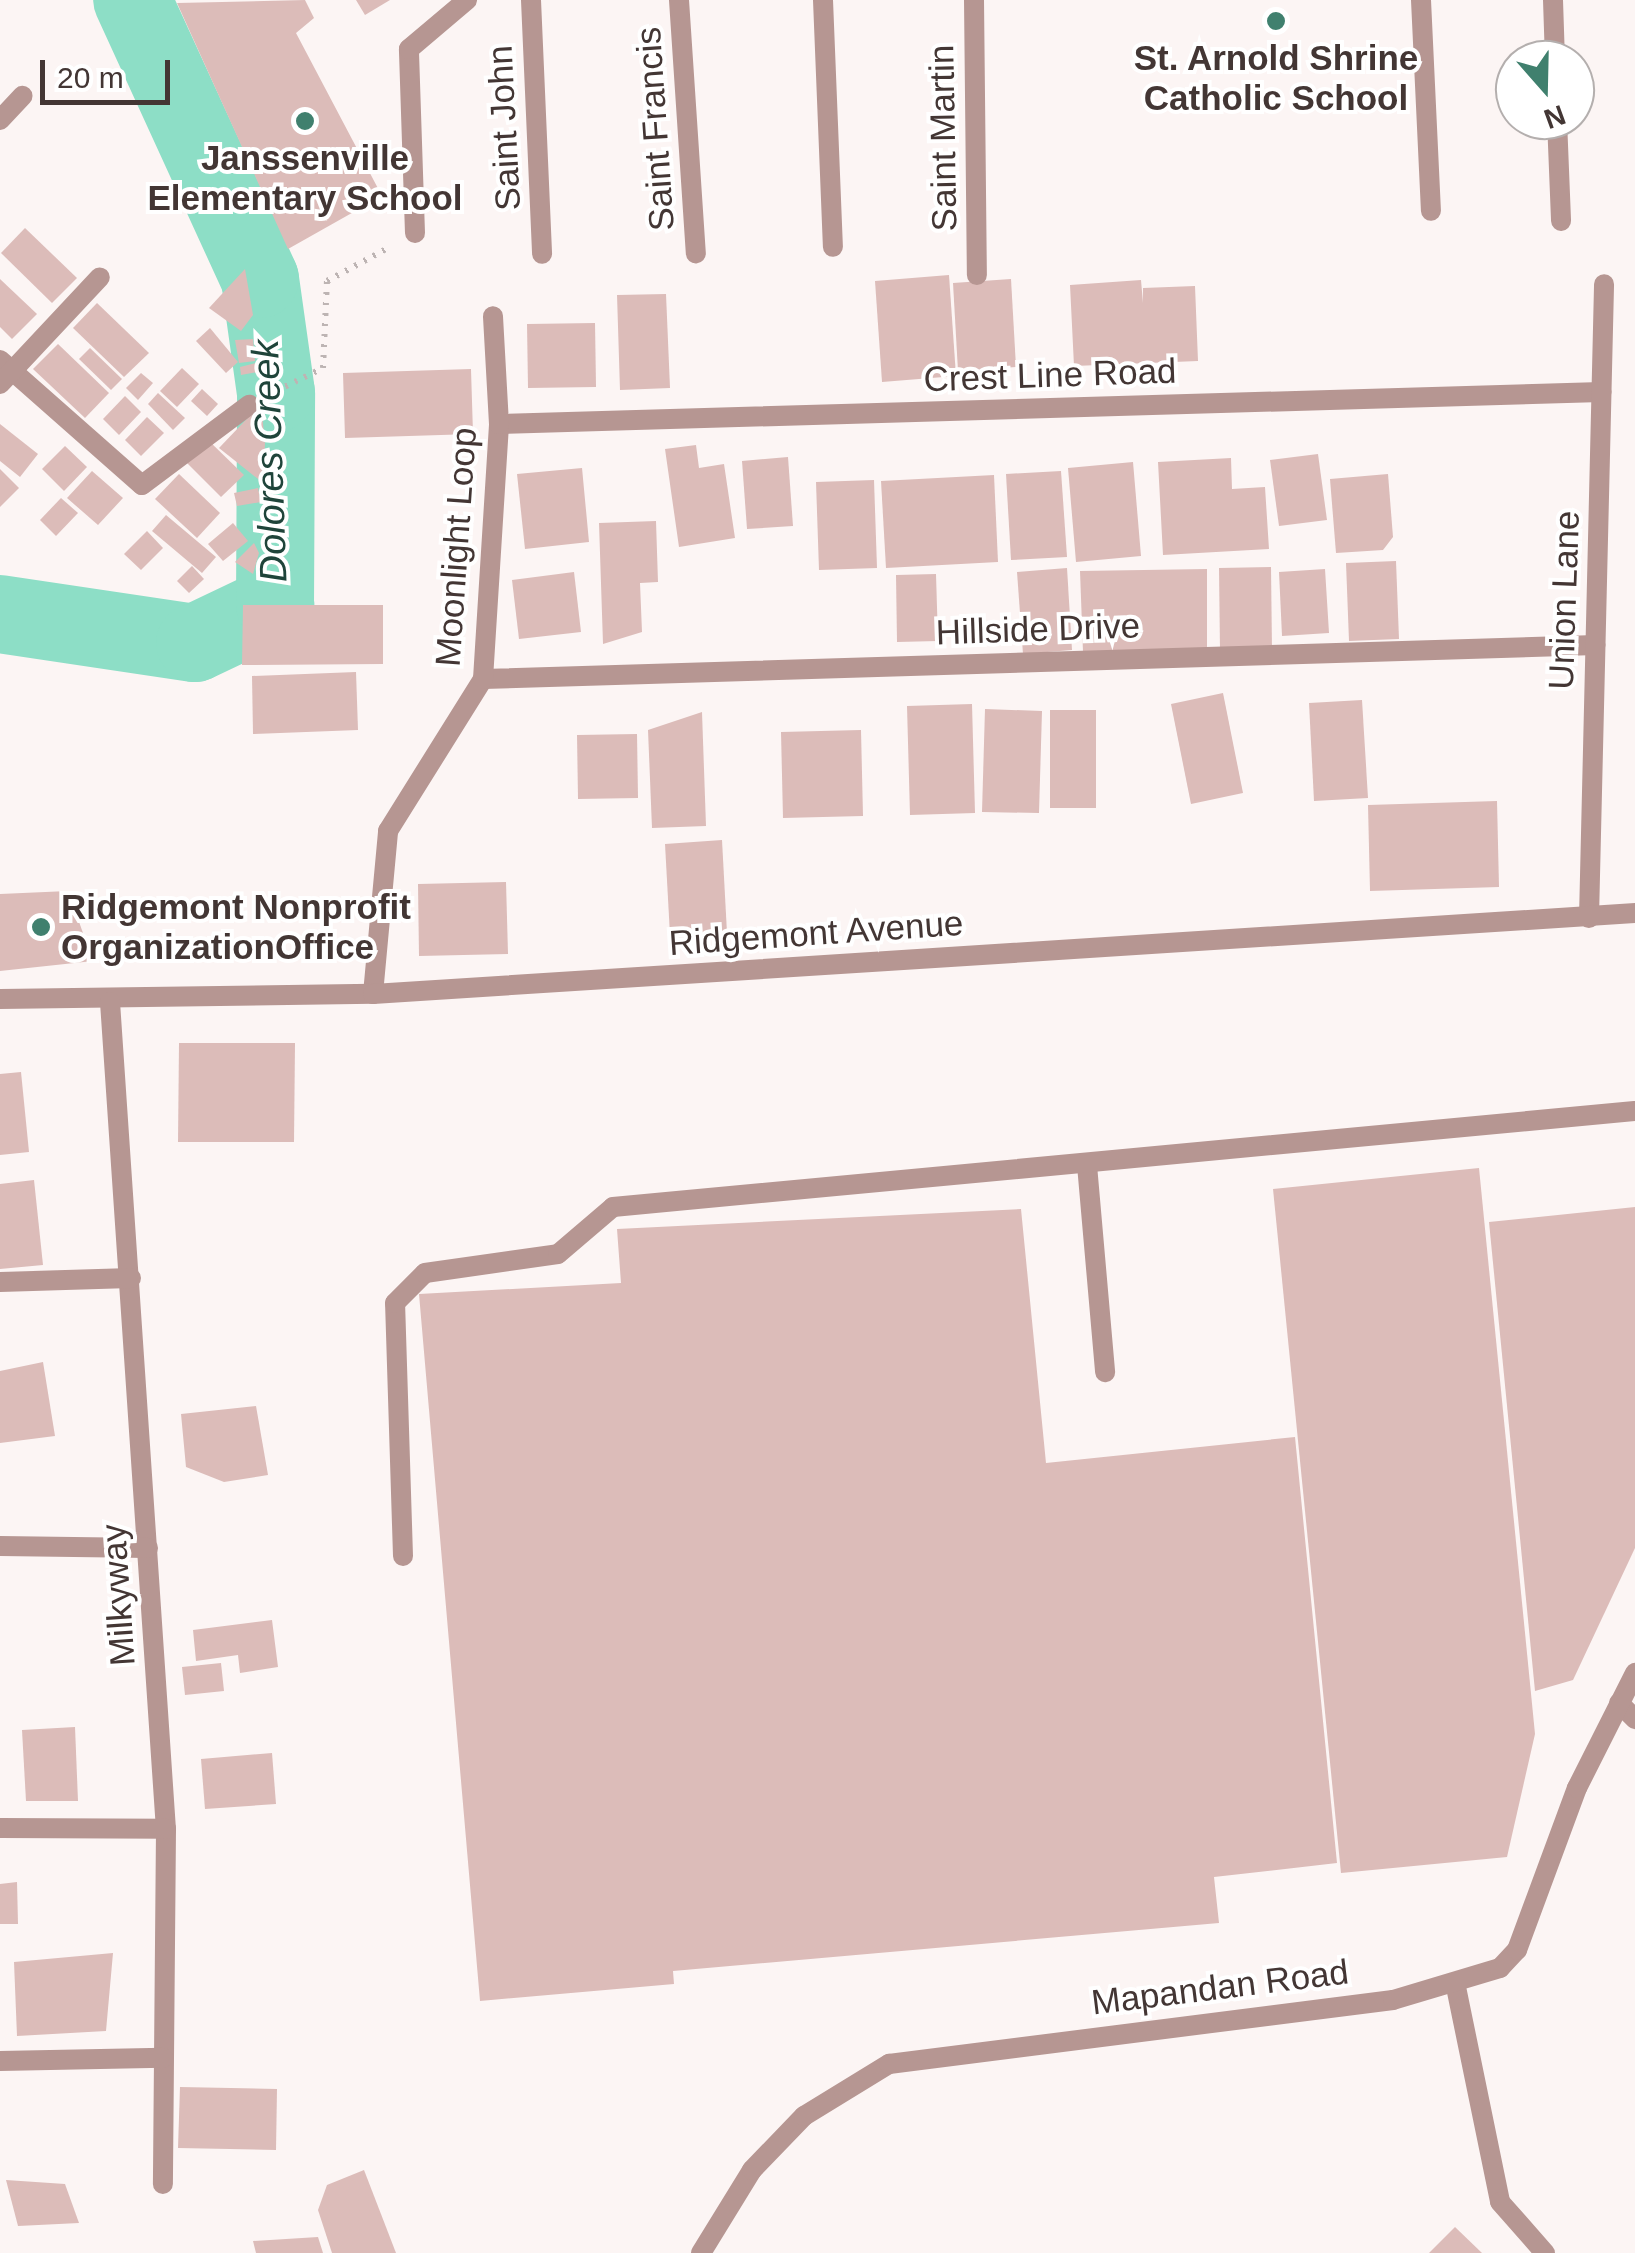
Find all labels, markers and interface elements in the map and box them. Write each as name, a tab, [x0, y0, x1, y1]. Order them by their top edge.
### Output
marker: St. Arnold Shrine Catholic School	[1265, 10, 1287, 32]
street label: Saint Francis	[627, 26, 683, 232]
place label: St. Arnold Shrine Catholic School	[1133, 37, 1419, 119]
scale bar	[45, 40, 175, 102]
north arrow	[1495, 40, 1595, 140]
street label: Saint John	[479, 44, 529, 212]
street label: Saint Martin	[920, 44, 966, 232]
text: 20 m	[57, 61, 124, 94]
text: N	[1540, 99, 1570, 135]
marker: Janssenville Elementary School	[294, 110, 316, 132]
place label: Janssenville Elementary School	[147, 137, 463, 219]
water label: Dolores Creek	[243, 339, 297, 583]
street label: Crest Line Road	[923, 350, 1177, 400]
street label: Moonlight Loop	[427, 426, 485, 668]
street label: Union Lane	[1540, 510, 1588, 690]
street label: Hillside Drive	[935, 604, 1141, 654]
place label: Ridgemont Nonprofit OrganizationOffice	[61, 886, 411, 968]
street label: Ridgemont Avenue	[666, 902, 966, 964]
marker: Ridgemont Nonprofit OrganizationOffice	[30, 916, 52, 938]
street label: Milkyway	[92, 1523, 144, 1667]
street label: Mapandan Road	[1089, 1950, 1351, 2024]

